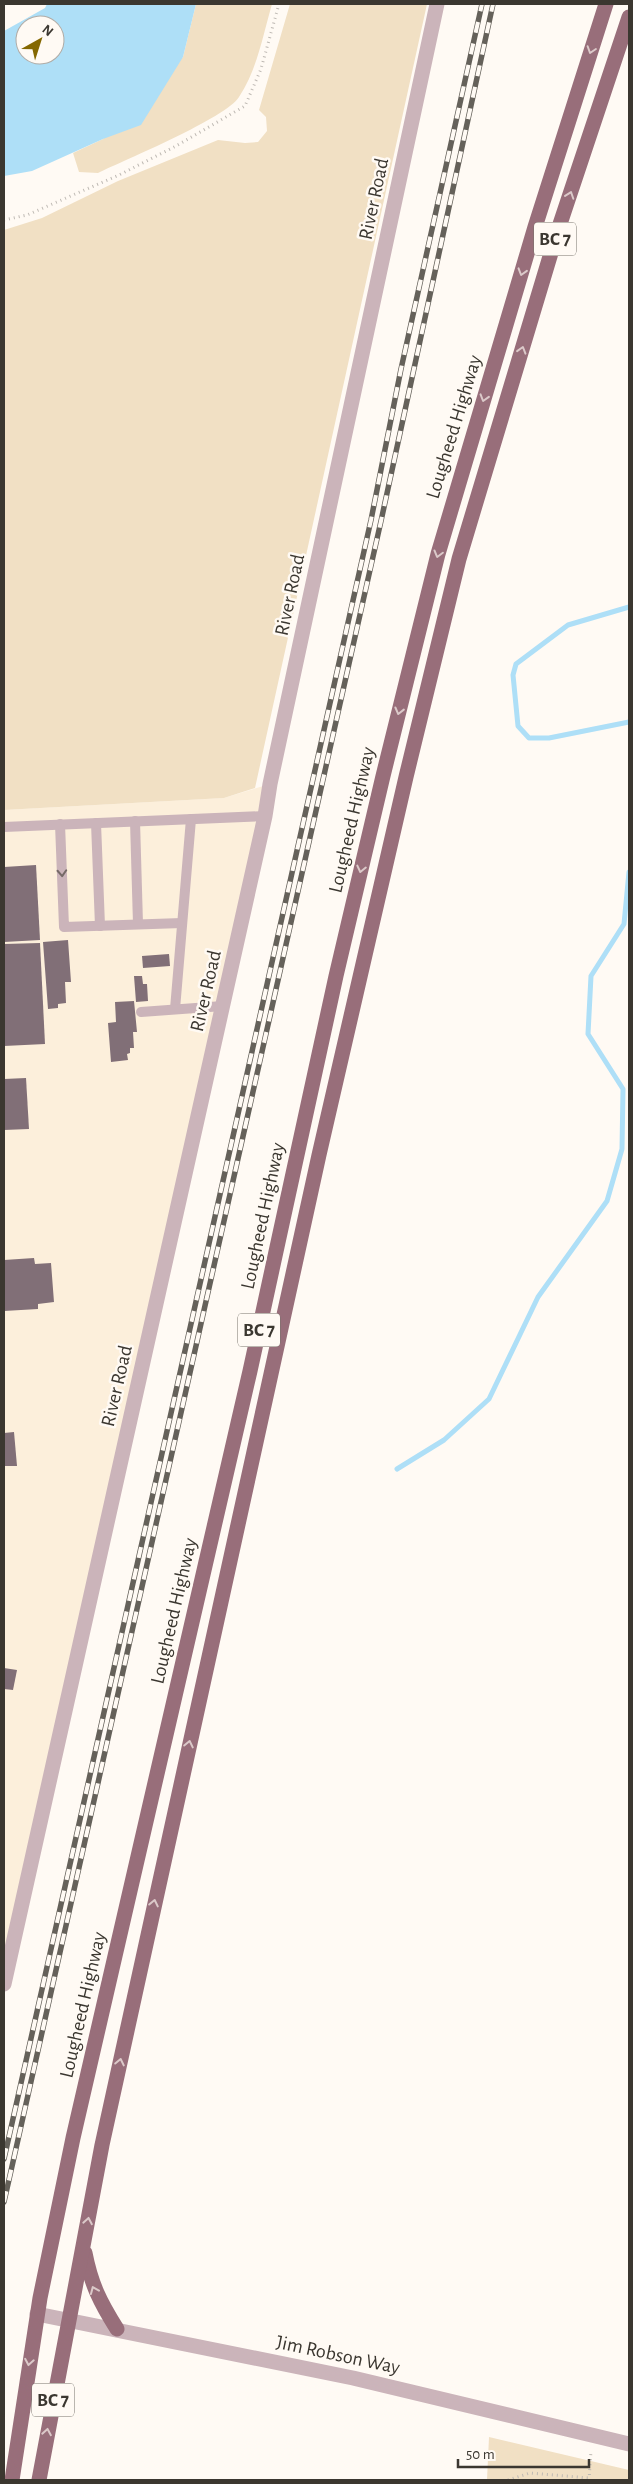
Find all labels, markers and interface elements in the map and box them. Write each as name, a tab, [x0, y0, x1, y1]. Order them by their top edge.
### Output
north arrow	[15, 15, 65, 65]
text: N	[39, 22, 56, 39]
one-way arrow	[587, 46, 597, 54]
street label: River Road	[356, 156, 392, 242]
one-way arrow	[564, 191, 574, 199]
road number: BC 7	[534, 222, 576, 255]
one-way arrow	[517, 267, 527, 276]
one-way arrow	[516, 346, 526, 355]
street label: Lougheed Highway	[423, 352, 486, 501]
one-way arrow	[479, 393, 489, 401]
one-way arrow	[433, 549, 444, 558]
street label: River Road	[272, 552, 308, 638]
one-way arrow	[394, 707, 405, 716]
street label: Lougheed Highway	[325, 745, 379, 895]
one-way arrow	[356, 865, 367, 874]
one-way arrow	[56, 869, 67, 877]
street label: River Road	[187, 948, 225, 1034]
street label: Lougheed Highway	[238, 1140, 288, 1291]
road number: BC 7	[238, 1314, 280, 1346]
street label: River Road	[98, 1343, 136, 1429]
street label: Lougheed Highway	[147, 1536, 201, 1686]
one-way arrow	[183, 1740, 194, 1749]
one-way arrow	[149, 1899, 159, 1908]
street label: Lougheed Highway	[56, 1930, 110, 2080]
one-way arrow	[114, 2058, 125, 2067]
one-way arrow	[83, 2217, 93, 2226]
one-way arrow	[90, 2286, 100, 2294]
street label: Jim Robson Way	[274, 2332, 402, 2378]
one-way arrow	[24, 2358, 34, 2367]
road number: BC 7	[32, 2384, 74, 2416]
one-way arrow	[42, 2428, 52, 2437]
scale bar	[458, 2436, 589, 2468]
text: 50 m	[466, 2447, 495, 2462]

